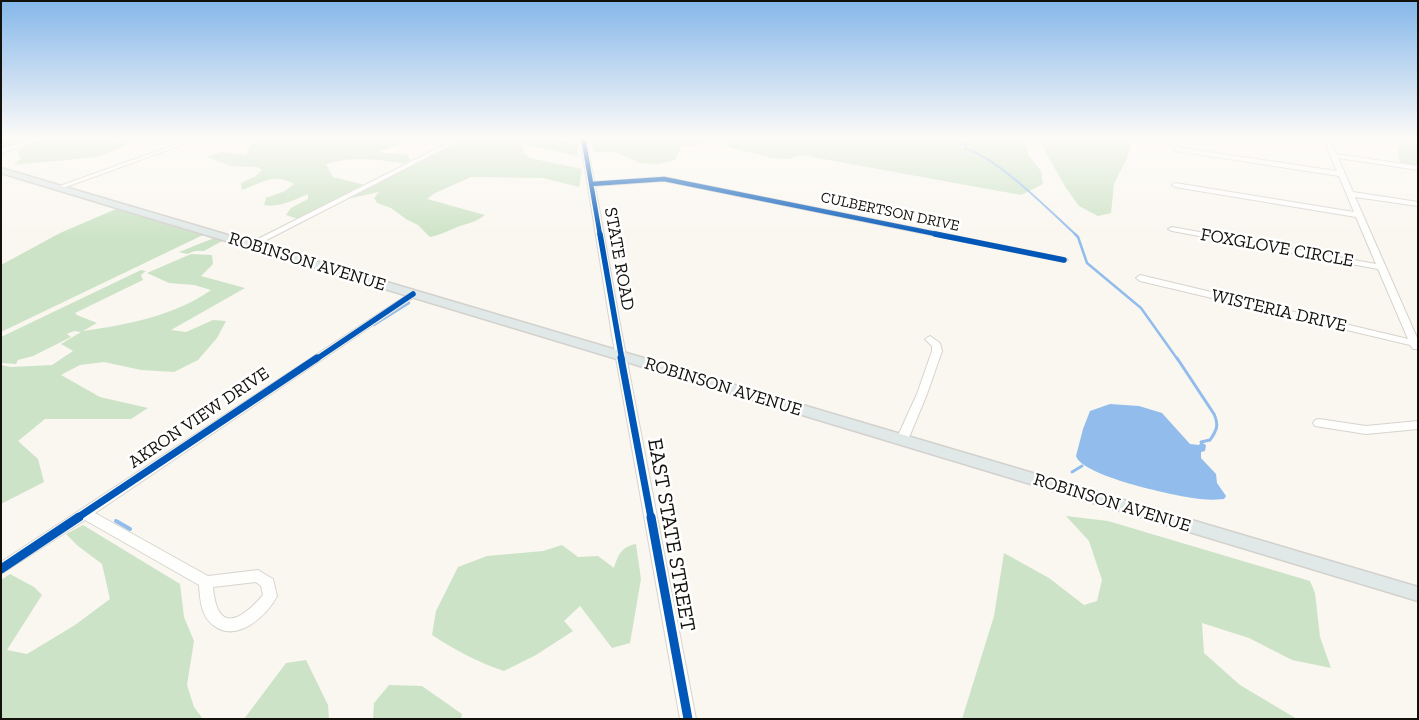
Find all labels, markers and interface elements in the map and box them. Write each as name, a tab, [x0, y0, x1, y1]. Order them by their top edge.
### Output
street label: CULBERTSON DRIVE	[819, 189, 961, 235]
street label: STATE ROAD	[599, 206, 639, 312]
street label: FOXGLOVE CIRCLE	[1199, 224, 1355, 272]
street label: ROBINSON AVENUE	[226, 228, 388, 296]
street label: WISTERIA DRIVE	[1209, 285, 1349, 337]
street label: ROBINSON AVENUE	[642, 353, 804, 421]
street label: AKRON VIEW DRIVE	[125, 363, 273, 473]
street label: EAST STATE STREET	[642, 437, 700, 633]
street label: ROBINSON AVENUE	[1031, 469, 1193, 537]

